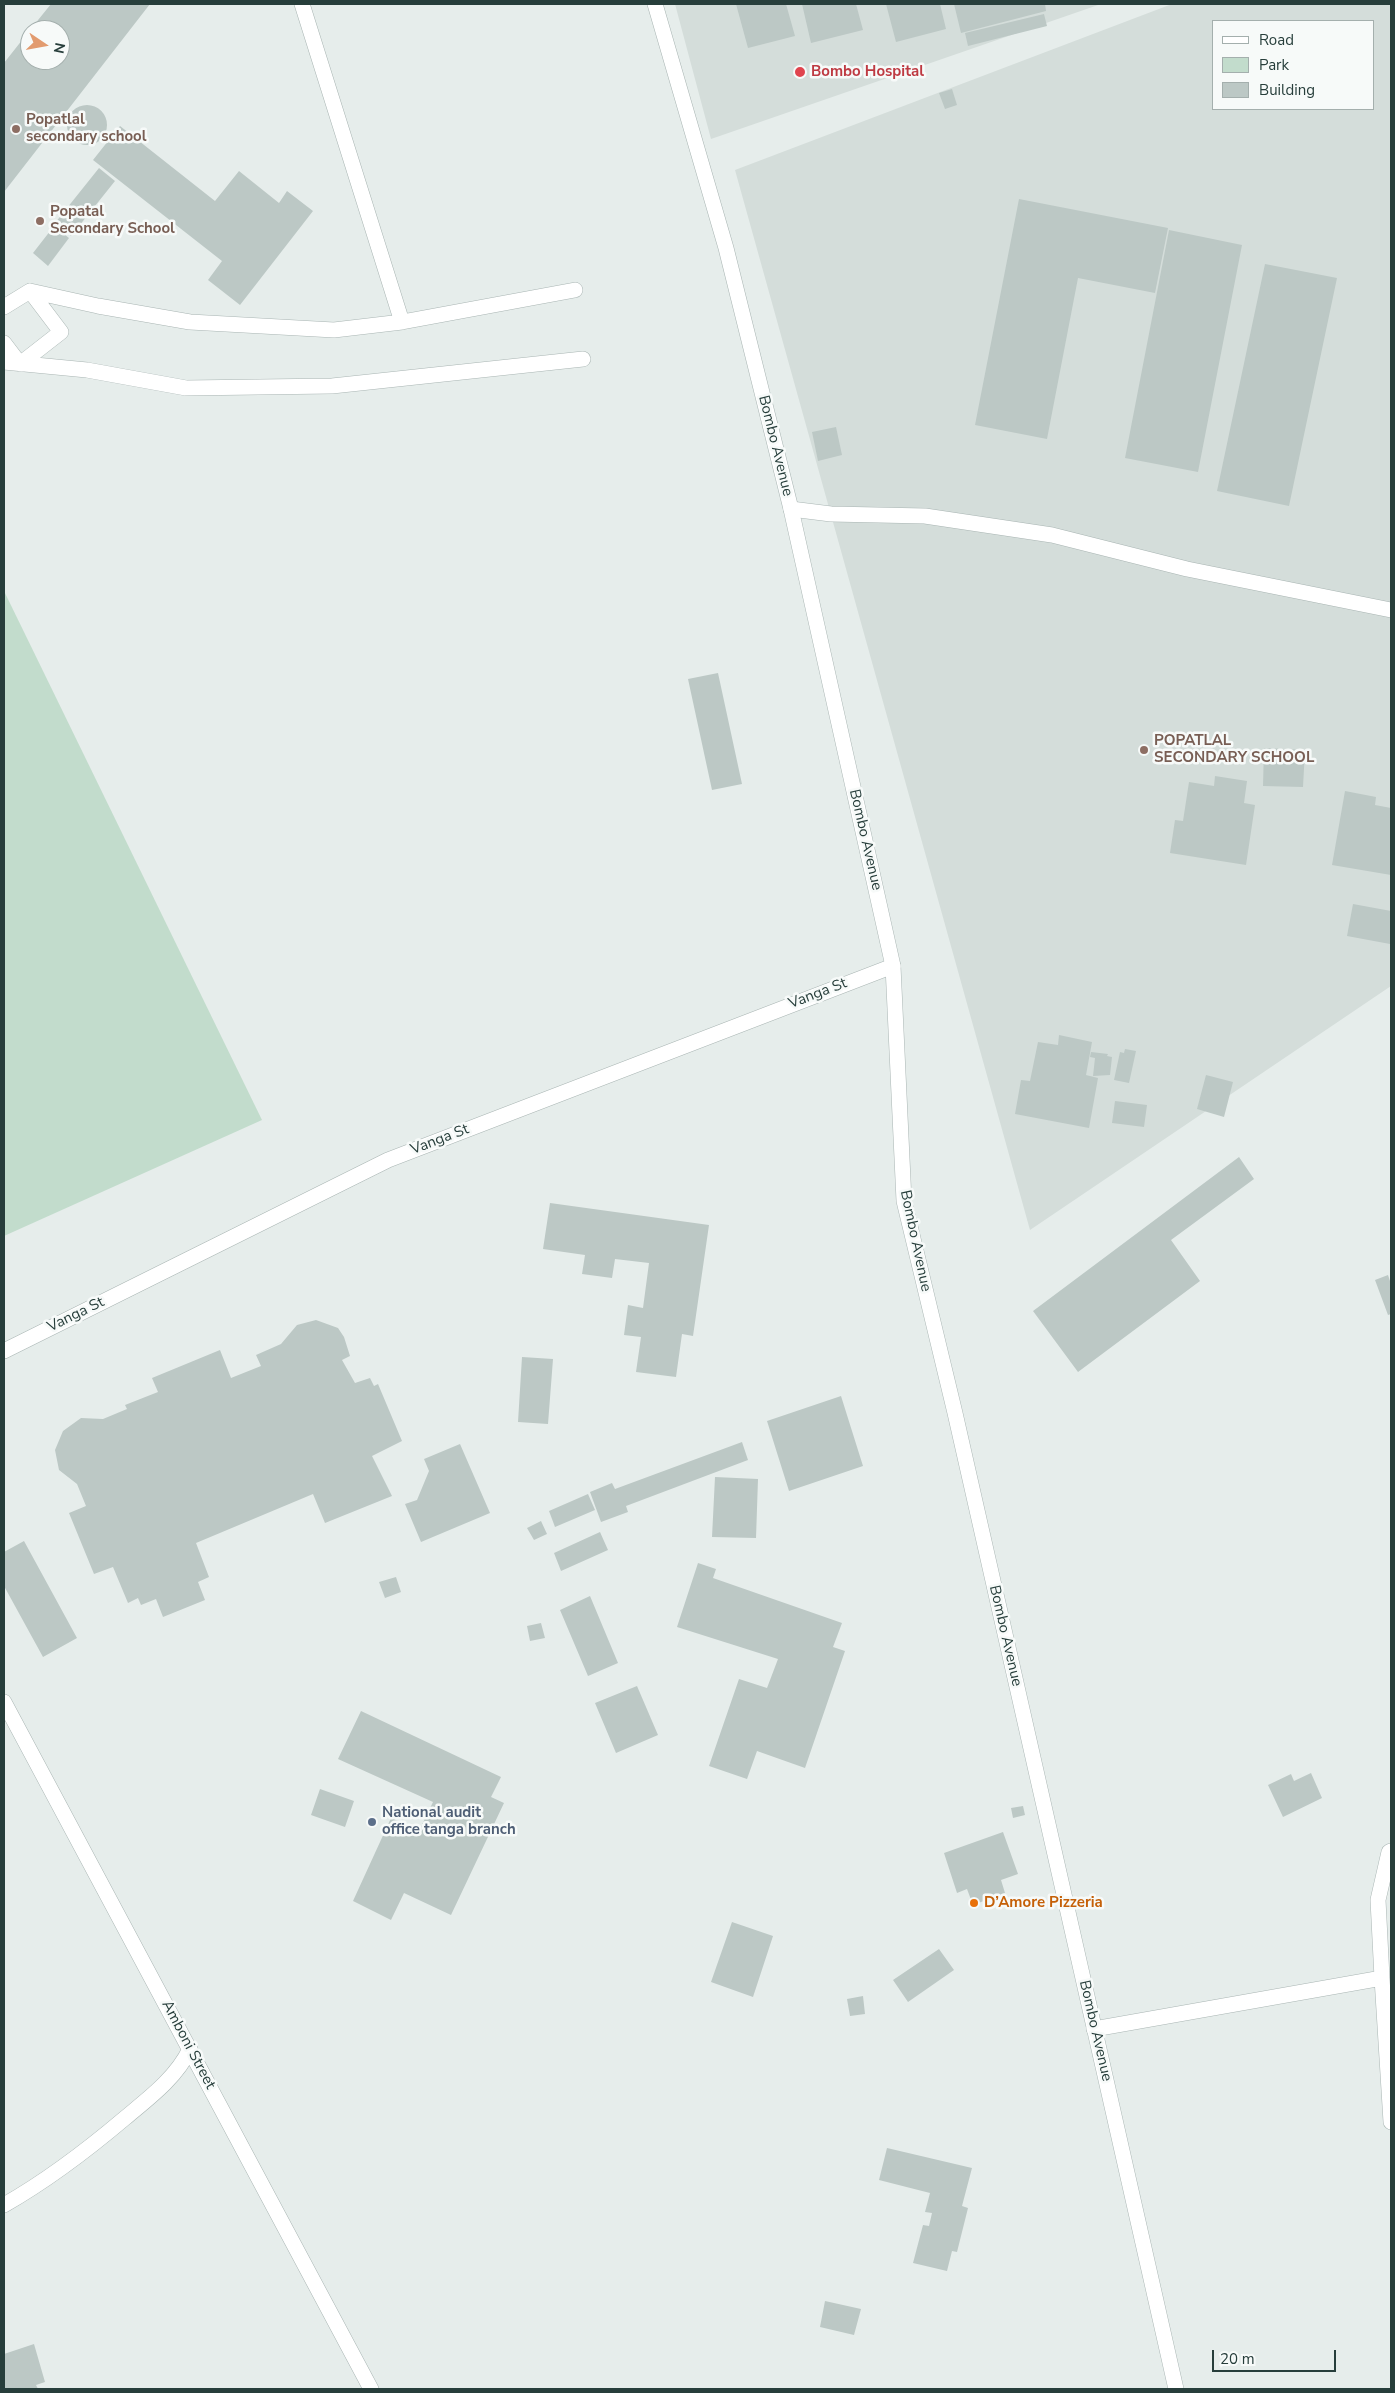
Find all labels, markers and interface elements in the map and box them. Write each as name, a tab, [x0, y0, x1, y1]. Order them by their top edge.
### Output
north arrow	[20, 20, 70, 70]
legend	[1212, 20, 1375, 110]
text: Road	[1259, 30, 1294, 50]
text: N	[49, 41, 70, 55]
text: Park	[1259, 55, 1289, 75]
place label: Bombo Hospital	[811, 63, 924, 81]
marker: Bombo Hospital	[793, 65, 807, 79]
text: Building	[1259, 80, 1315, 100]
place label: Popatlal secondary school	[26, 111, 147, 146]
marker: Popatlal secondary school	[10, 123, 22, 135]
place label: Popatal Secondary School	[50, 203, 175, 238]
marker: Popatal Secondary School	[34, 215, 46, 227]
street label: Bombo Avenue	[754, 394, 796, 498]
place label: POPATLAL SECONDARY SCHOOL	[1154, 732, 1314, 767]
marker: POPATLAL SECONDARY SCHOOL	[1138, 744, 1150, 756]
street label: Bombo Avenue	[845, 788, 885, 892]
street label: Vanga St	[786, 975, 850, 1013]
street label: Vanga St	[408, 1121, 472, 1159]
street label: Bombo Avenue	[895, 1189, 935, 1293]
street label: Vanga St	[45, 1294, 107, 1336]
street label: Bombo Avenue	[985, 1584, 1025, 1688]
place label: National audit office tanga branch	[382, 1804, 516, 1839]
marker: National audit office tanga branch	[366, 1816, 378, 1828]
place label: D’Amore Pizzeria	[984, 1894, 1103, 1912]
marker: D’Amore Pizzeria	[968, 1897, 980, 1909]
street label: Bombo Avenue	[1075, 1979, 1115, 2083]
street label: Amboni Street	[157, 1998, 219, 2092]
scale bar	[1215, 2340, 1339, 2372]
text: 20 m	[1220, 2349, 1255, 2369]

